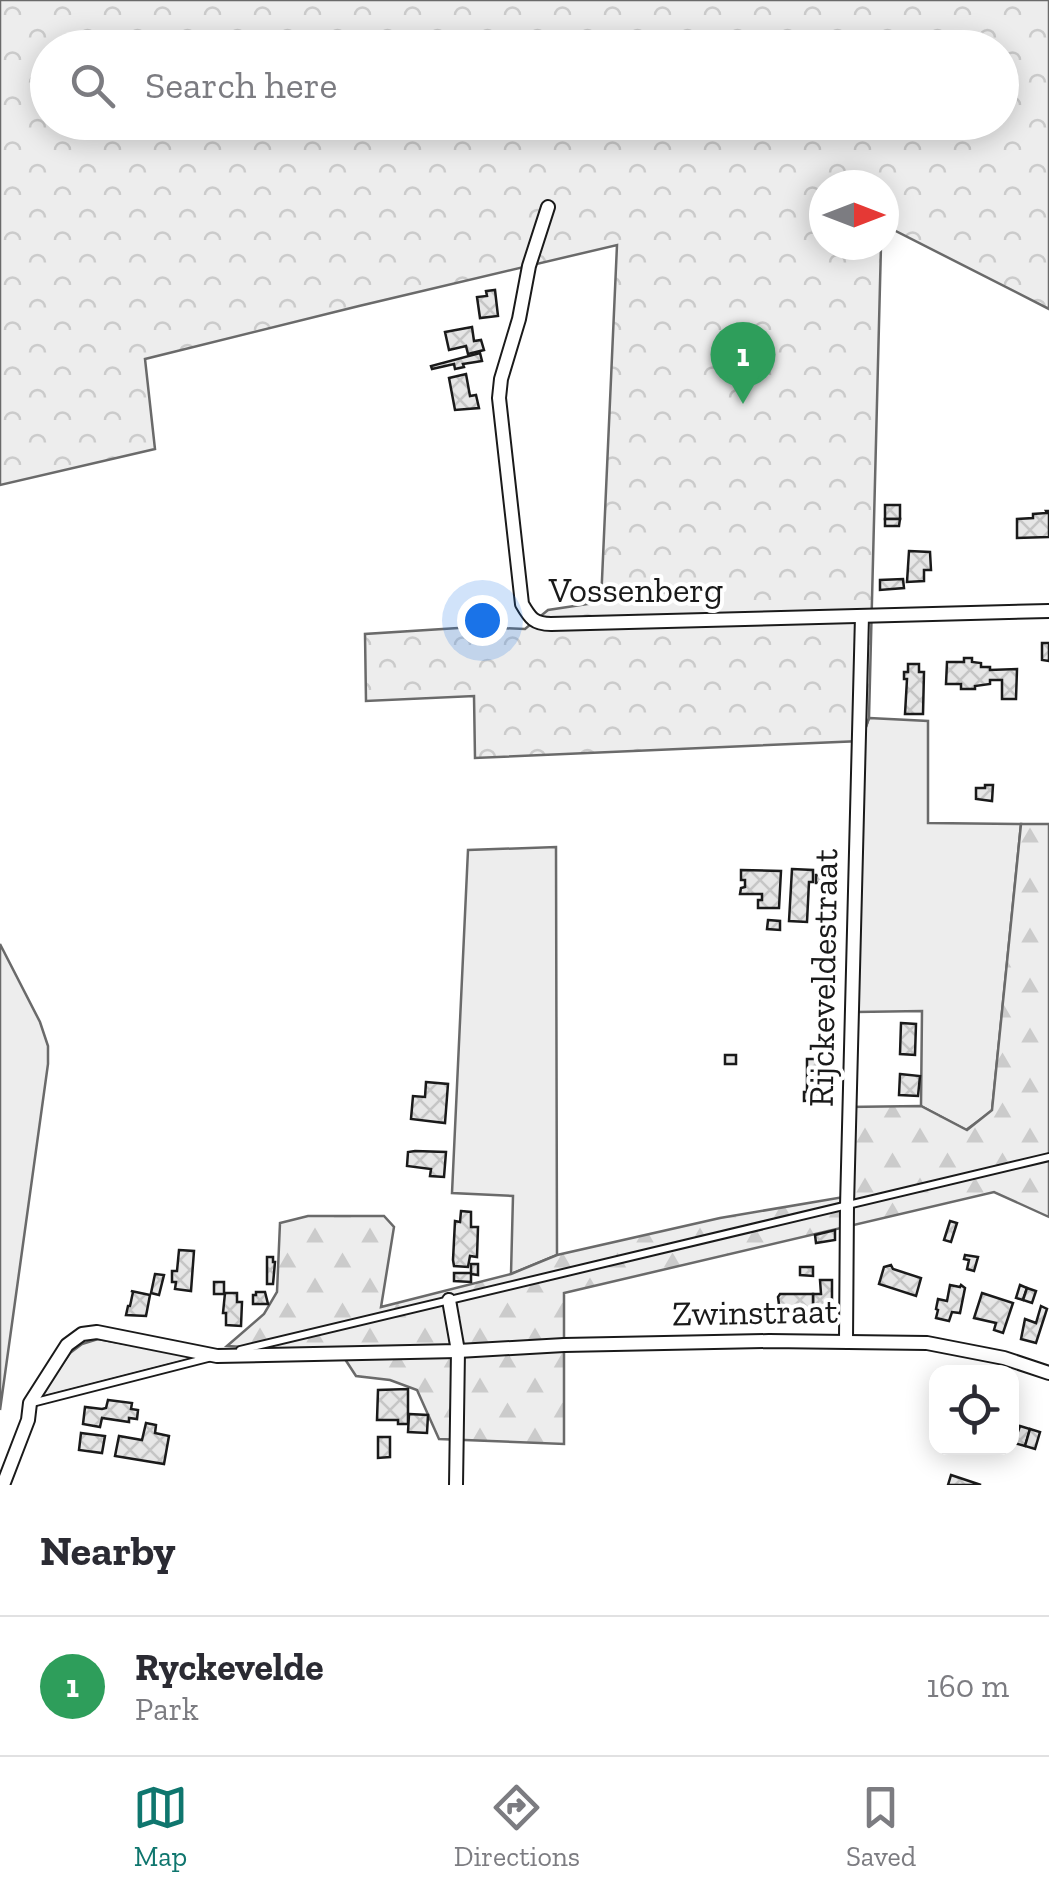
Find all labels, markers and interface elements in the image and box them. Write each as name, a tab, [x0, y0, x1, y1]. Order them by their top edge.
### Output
search box	[30, 30, 1019, 140]
icon: search	[65, 58, 120, 113]
text: Search here	[145, 62, 337, 108]
north arrow	[809, 170, 899, 260]
pin: 1	[710, 322, 776, 404]
street label: Vossenberg	[548, 569, 723, 611]
your location	[457, 595, 508, 646]
street label: Rijckeveldestraat	[800, 849, 846, 1107]
street label: Zwinstraat	[672, 1290, 838, 1334]
map controls	[929, 1365, 1019, 1455]
button: locate	[929, 1365, 1019, 1455]
text: Nearby	[40, 1525, 176, 1576]
text: Ryckevelde	[135, 1644, 324, 1690]
text: 1	[66, 1667, 79, 1705]
text: 160 m	[926, 1667, 1009, 1705]
text: Park	[135, 1690, 199, 1728]
tab: Map	[133, 1780, 188, 1873]
tab: Directions	[454, 1780, 580, 1873]
tab: Saved	[846, 1780, 916, 1873]

